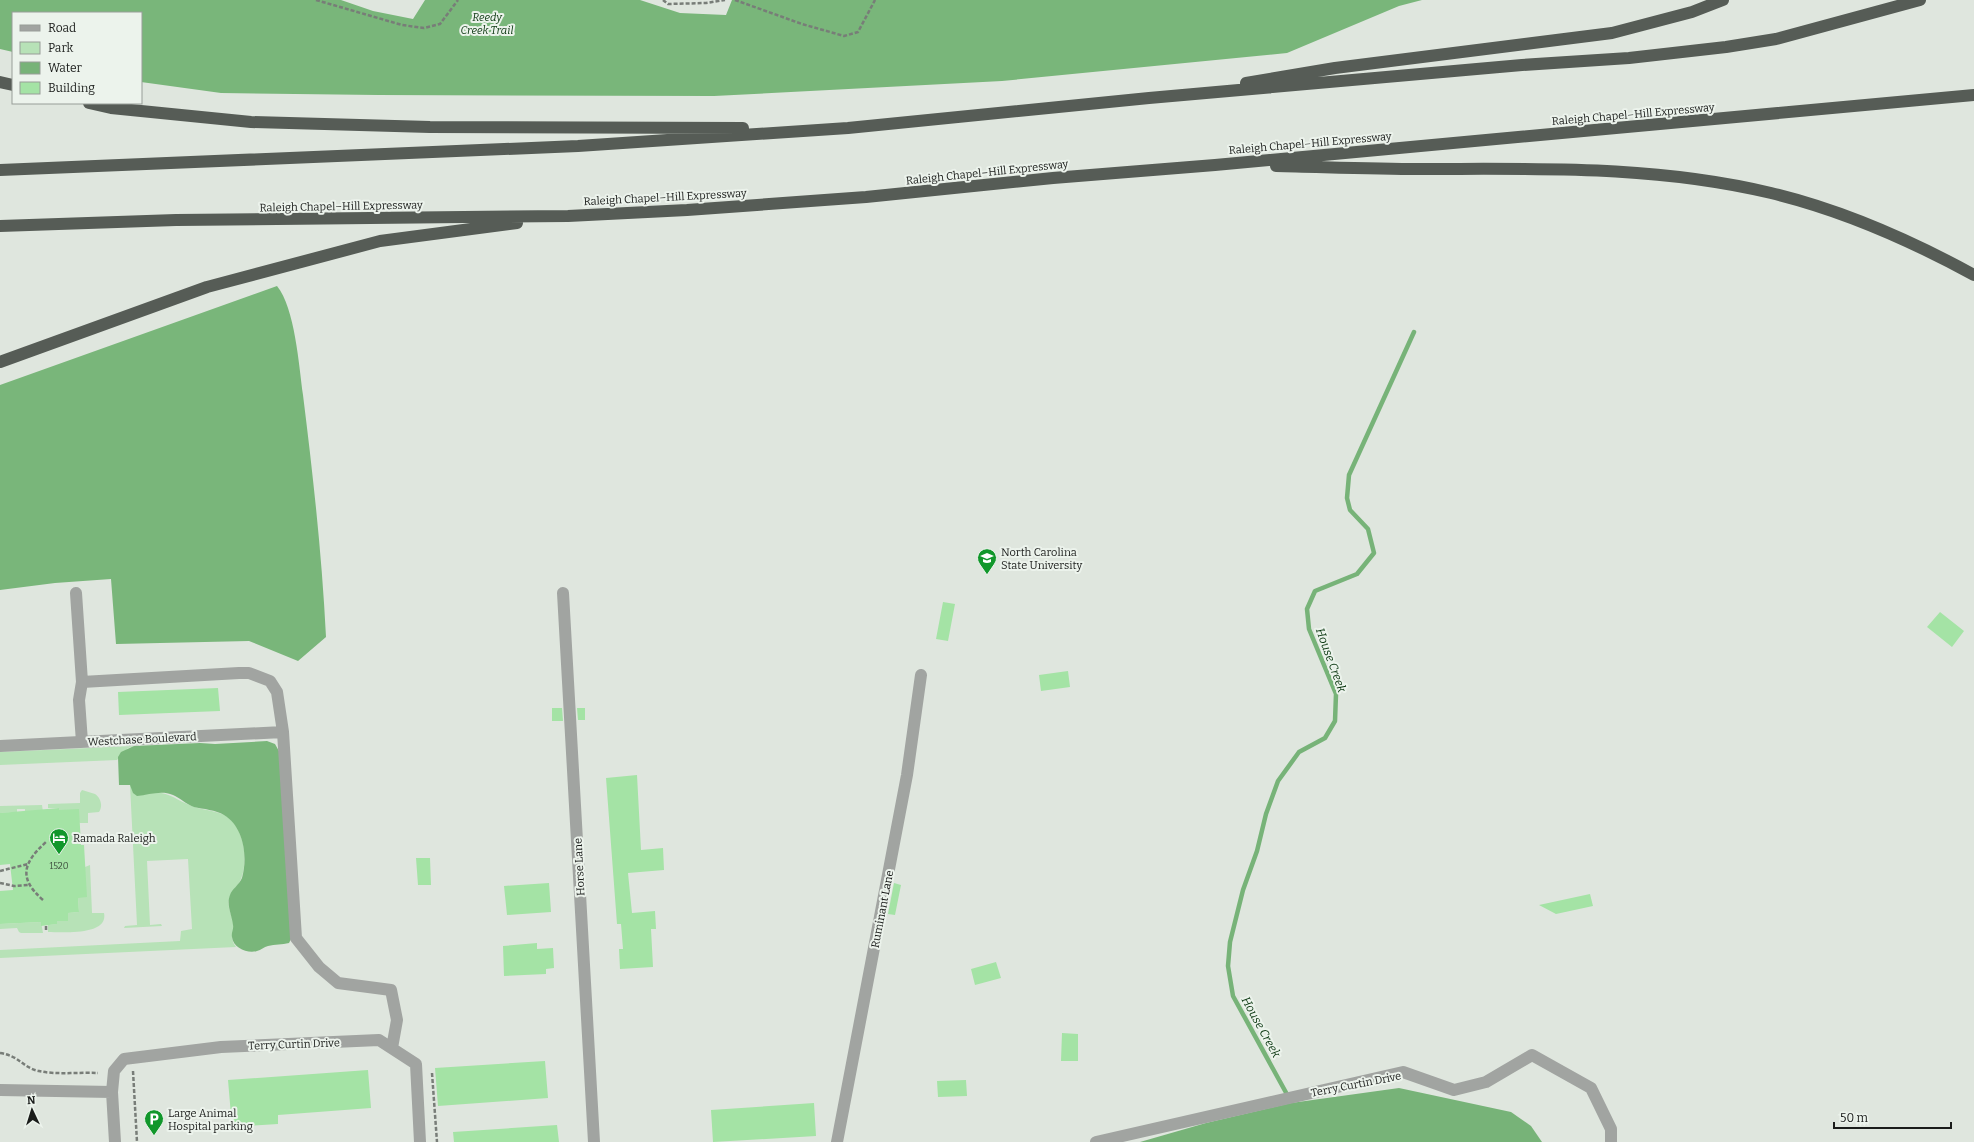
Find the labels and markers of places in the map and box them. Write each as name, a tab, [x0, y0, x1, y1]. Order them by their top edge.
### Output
place label: North Carolina State University	[1001, 546, 1082, 572]
school or university icon: North Carolina State University	[976, 547, 998, 575]
hotel icon: Ramada Raleigh	[48, 827, 70, 855]
place label: Ramada Raleigh	[73, 832, 156, 845]
place label: Large Animal Hospital parking	[168, 1107, 253, 1133]
parking icon: Large Animal Hospital parking	[143, 1108, 165, 1136]

